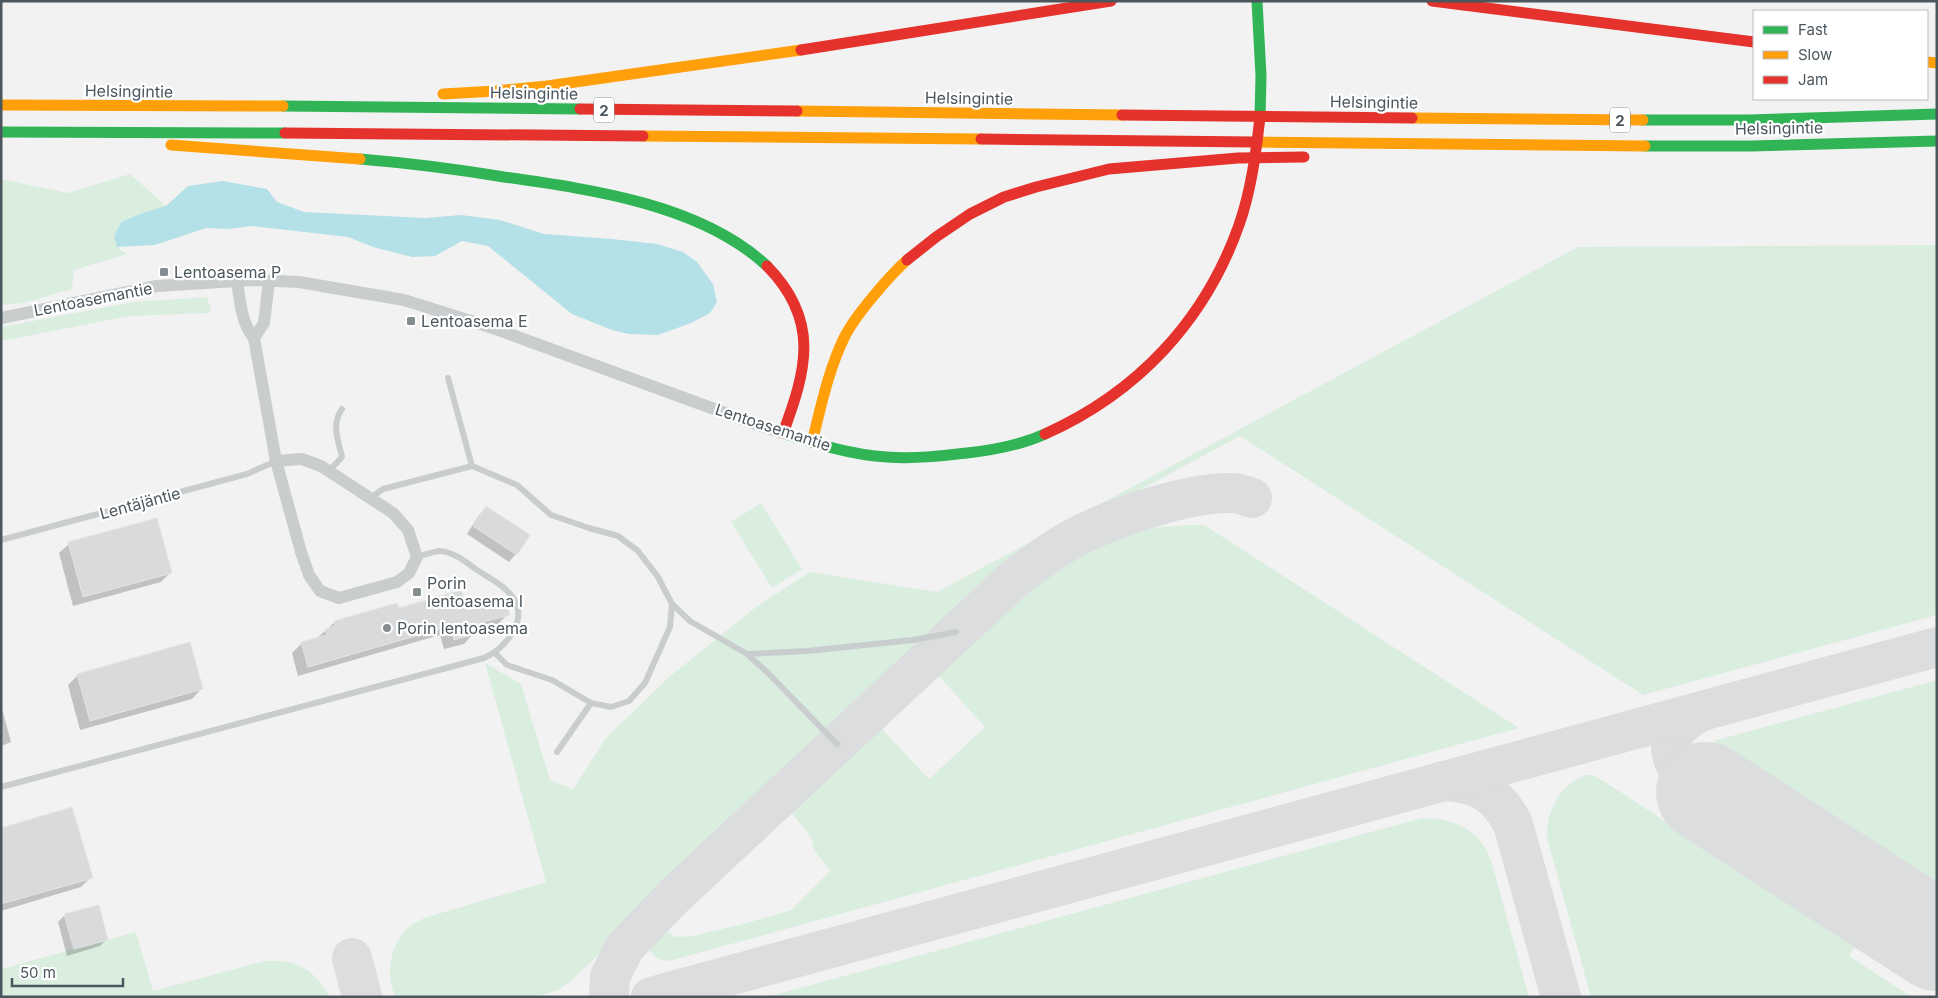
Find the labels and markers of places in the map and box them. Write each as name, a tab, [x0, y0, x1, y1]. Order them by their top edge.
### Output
place label: Lentoasema P	[174, 262, 281, 282]
marker: Lentoasema P	[158, 266, 170, 278]
place label: Lentoasema E	[421, 311, 528, 331]
marker: Lentoasema E	[405, 315, 417, 327]
place label: Porin lentoasema I	[427, 573, 523, 611]
marker: Porin lentoasema I	[411, 586, 423, 598]
place label: Porin lentoasema	[397, 618, 528, 638]
marker: Porin lentoasema	[381, 622, 393, 634]

